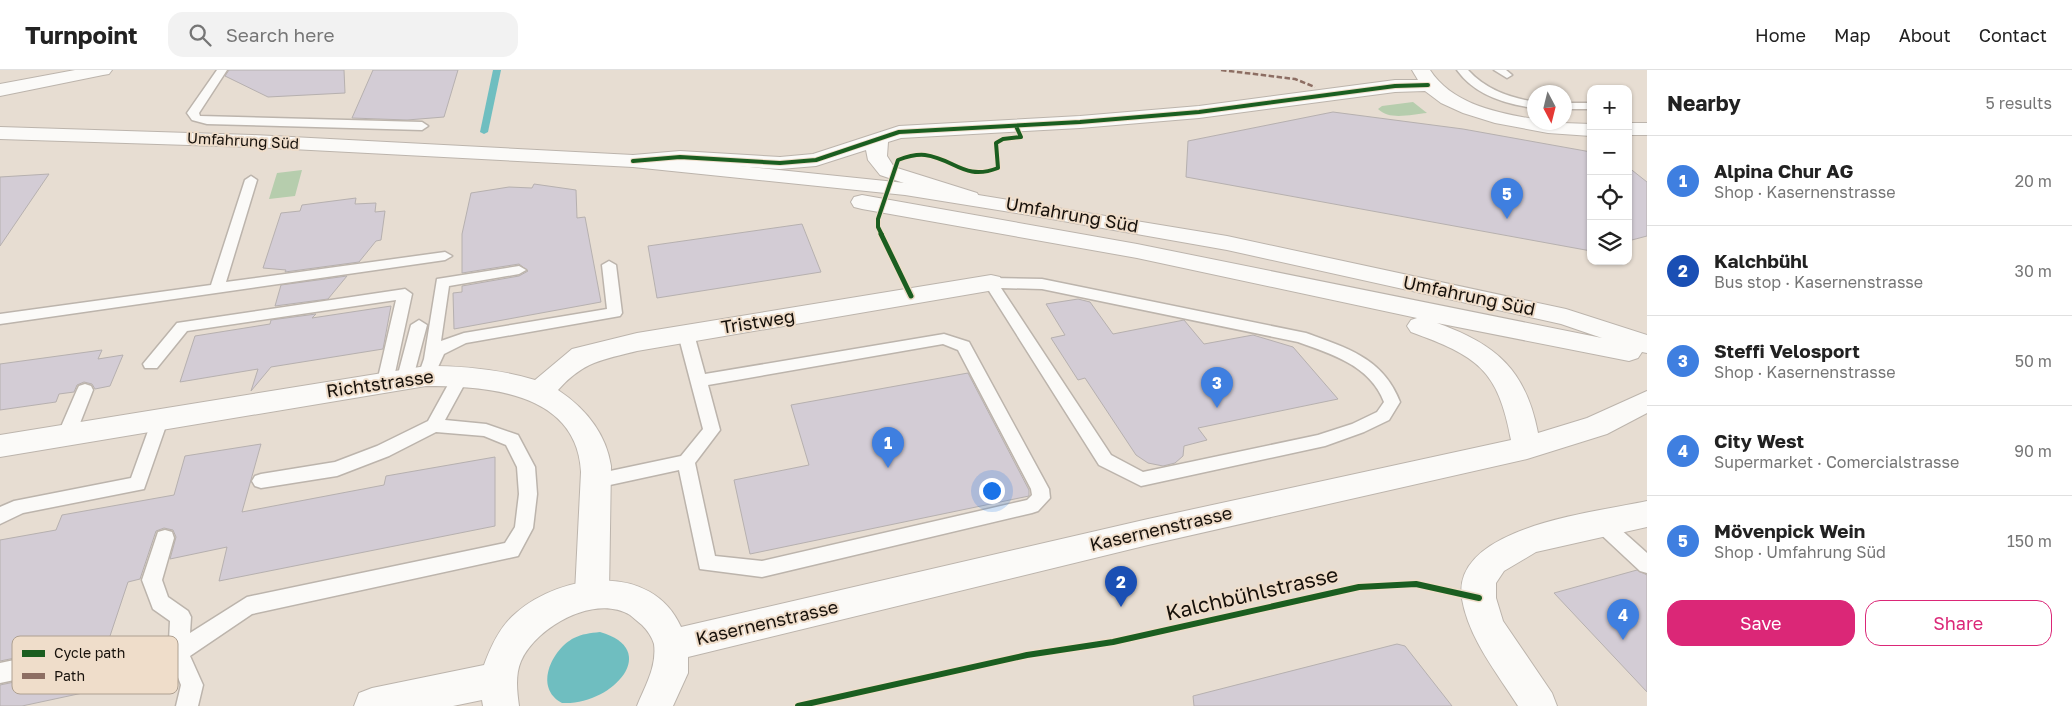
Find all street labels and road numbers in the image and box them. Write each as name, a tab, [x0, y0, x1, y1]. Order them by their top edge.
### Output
street label: Umfahrung Süd	[187, 128, 300, 152]
street label: Umfahrung Süd	[1004, 191, 1140, 237]
street label: Umfahrung Süd	[1401, 270, 1537, 320]
street label: Tristweg	[719, 304, 796, 338]
street label: Richtstrasse	[325, 365, 435, 401]
street label: Kasernenstrasse	[1088, 501, 1234, 555]
street label: Kalchbühlstrasse	[1163, 561, 1340, 625]
street label: Kasernenstrasse	[694, 595, 840, 649]

